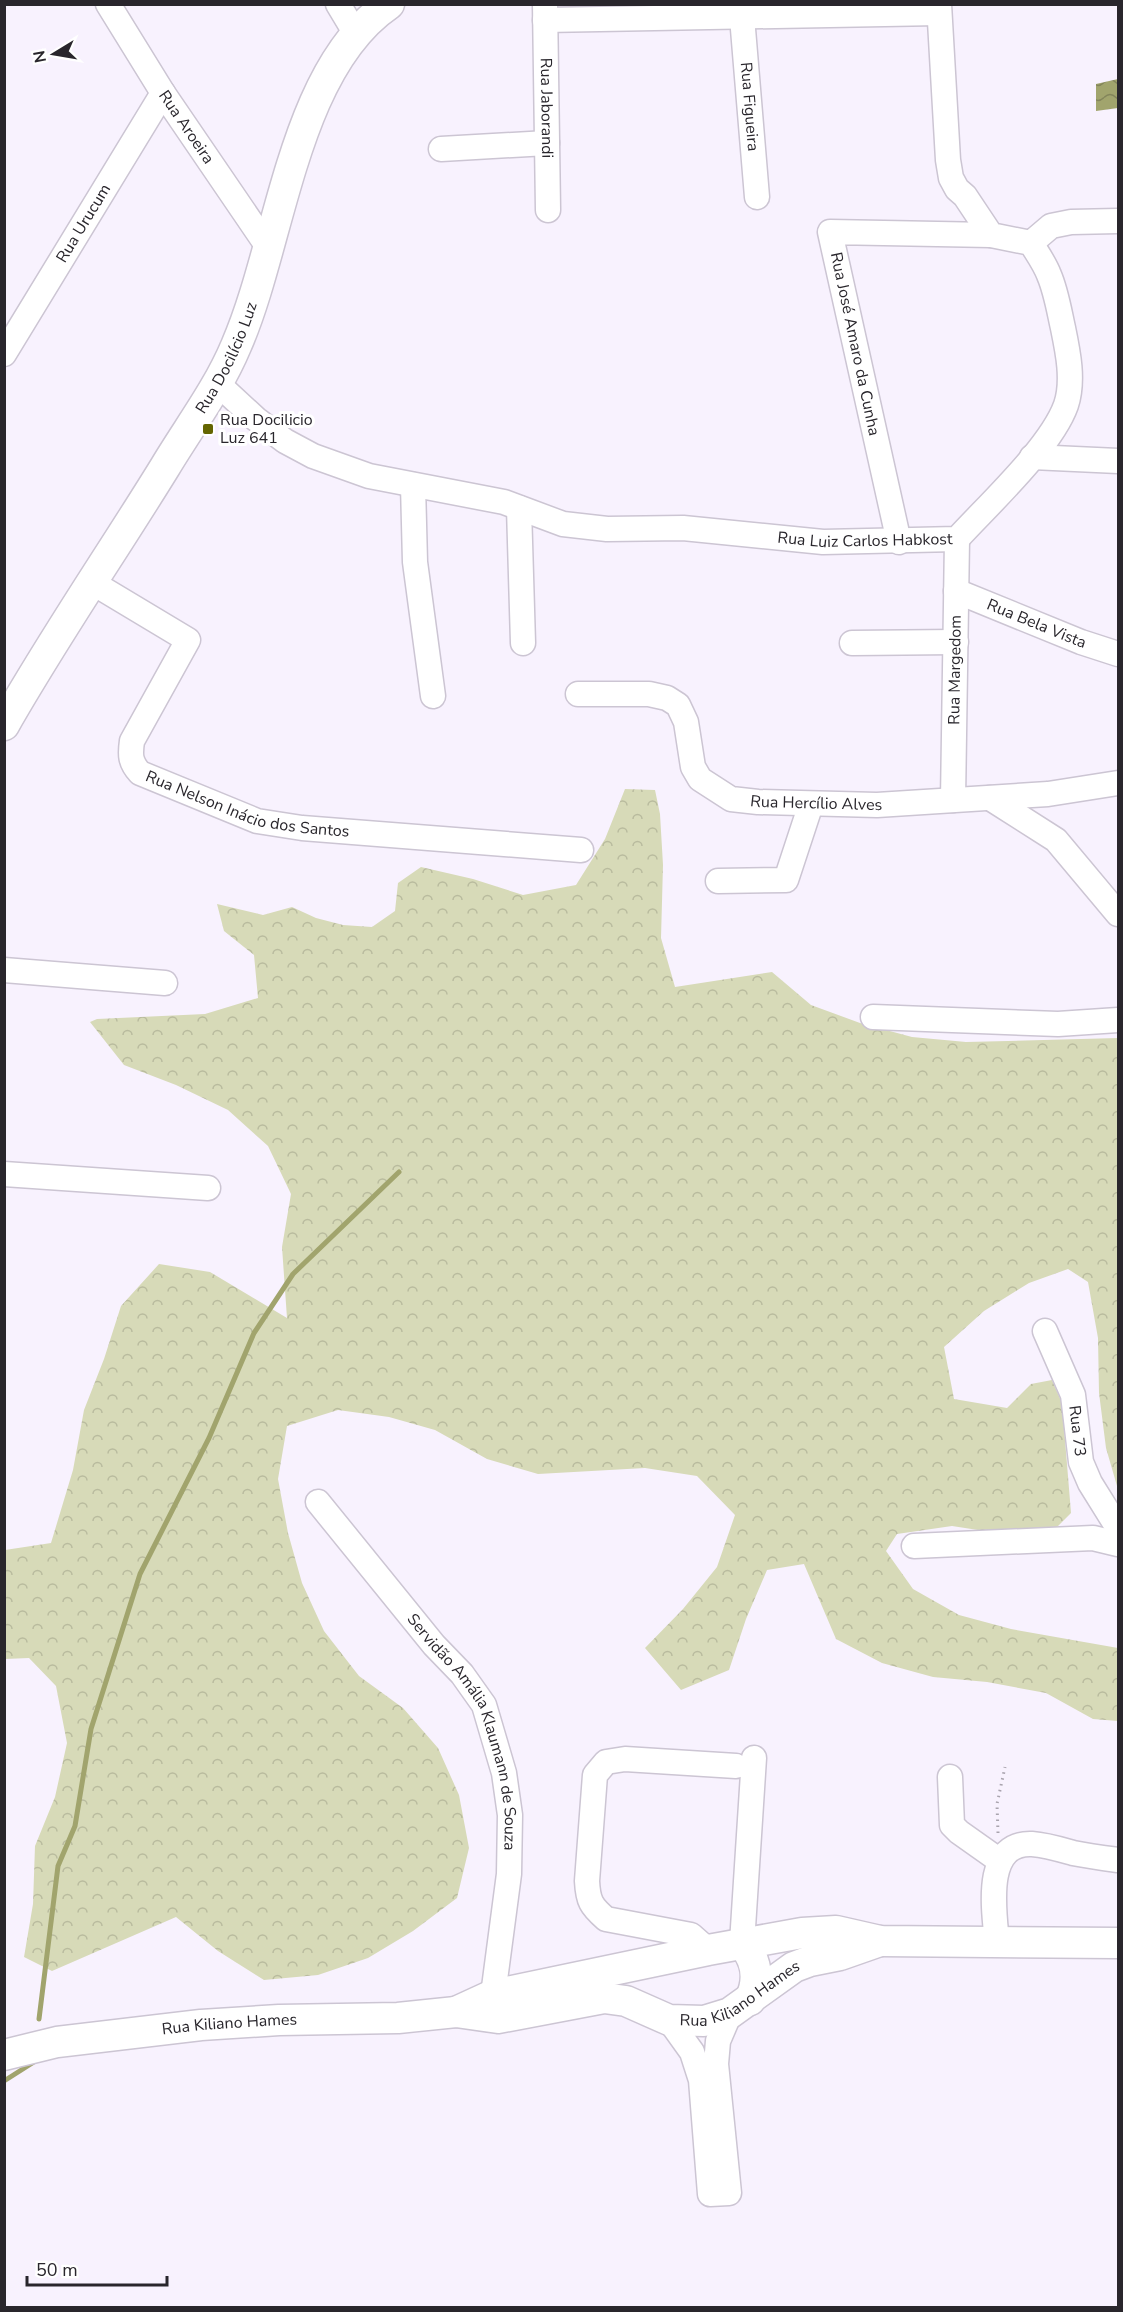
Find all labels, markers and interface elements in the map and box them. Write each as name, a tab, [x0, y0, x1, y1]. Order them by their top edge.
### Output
north arrow	[24, 24, 84, 84]
text: N	[28, 49, 52, 65]
street label: Rua Jaborandi	[535, 58, 558, 158]
street label: Rua Figueira	[735, 61, 764, 152]
street label: Rua Aroeira	[153, 86, 219, 168]
street label: Rua Urucum	[51, 180, 116, 267]
street label: Rua José Amaro da Cunha	[825, 250, 885, 438]
street label: Rua Docilício Luz	[191, 299, 263, 418]
place label: Rua Docilicio Luz 641	[220, 409, 313, 449]
marker: Rua Docilicio Luz 641	[201, 422, 215, 436]
street label: Rua Luiz Carlos Habkost	[776, 527, 953, 553]
street label: Rua Bela Vista	[984, 594, 1089, 654]
street label: Rua Margedom	[943, 615, 967, 725]
street label: Rua Nelson Inácio dos Santos	[142, 765, 350, 843]
street label: Rua Hercílio Alves	[749, 790, 883, 816]
street label: Rua 73	[1063, 1404, 1091, 1458]
street label: Servidão Amália Klaumann de Souza	[402, 1609, 521, 1851]
street label: Rua Kiliano Hames	[679, 1955, 803, 2032]
street label: Rua Kiliano Hames	[161, 2009, 297, 2041]
scale bar	[27, 2249, 166, 2287]
text: 50 m	[36, 2258, 78, 2282]

